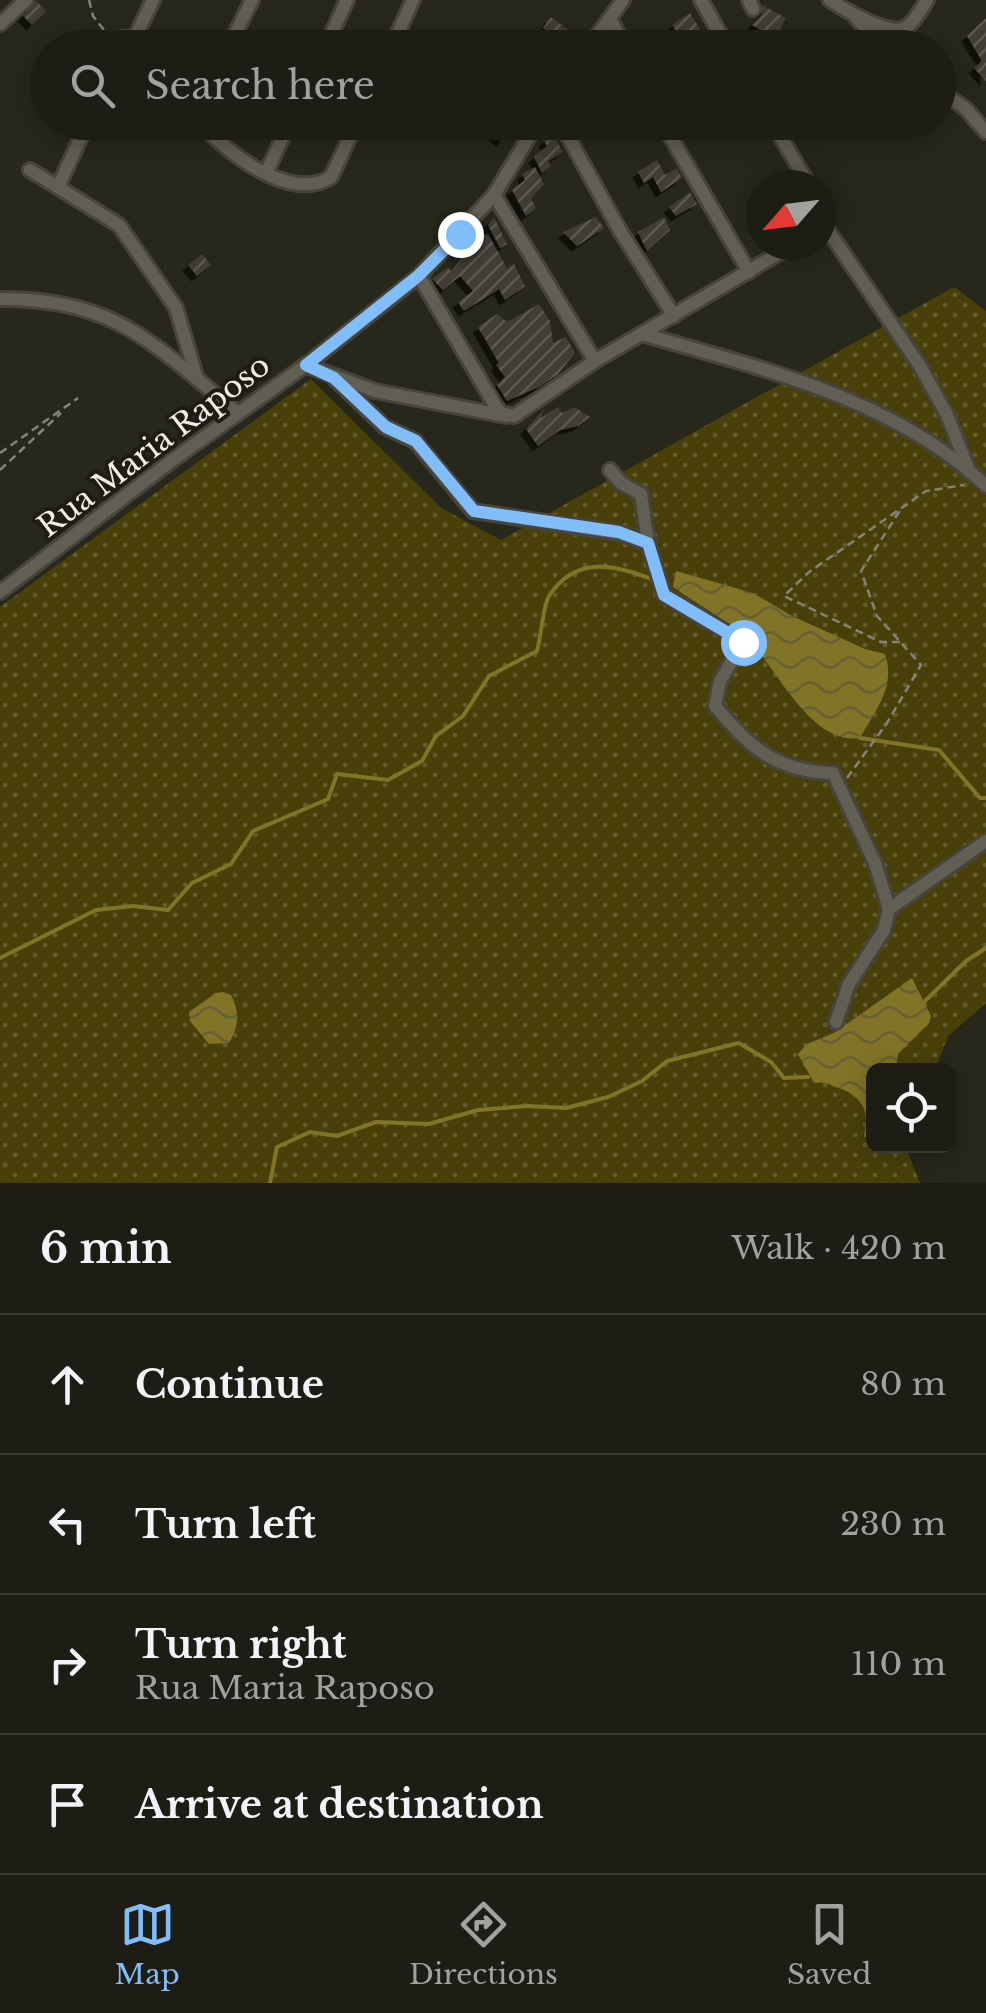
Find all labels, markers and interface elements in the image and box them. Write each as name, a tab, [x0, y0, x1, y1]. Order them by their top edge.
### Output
search box	[30, 30, 956, 140]
icon: search	[65, 58, 120, 113]
text: Search here	[145, 62, 375, 109]
north arrow	[746, 170, 836, 260]
route end	[438, 212, 484, 258]
street label: Rua Maria Raposo	[30, 346, 277, 545]
route start	[721, 620, 767, 666]
map controls	[866, 1063, 956, 1153]
button: locate	[866, 1063, 956, 1153]
text: 6 min	[40, 1222, 172, 1274]
text: Walk · 420 m	[732, 1228, 946, 1268]
icon: ahead	[40, 1357, 95, 1412]
text: Continue	[135, 1361, 324, 1408]
text: 80 m	[860, 1364, 946, 1404]
icon: left	[40, 1497, 95, 1552]
text: Turn left	[135, 1501, 316, 1548]
text: 230 m	[840, 1504, 946, 1544]
text: Turn right	[135, 1621, 346, 1668]
icon: right	[40, 1637, 95, 1692]
text: 110 m	[851, 1644, 946, 1684]
text: Rua Maria Raposo	[135, 1668, 435, 1708]
icon: arrive	[40, 1777, 95, 1832]
text: Arrive at destination	[135, 1781, 544, 1828]
tab: Map	[115, 1897, 180, 1992]
tab: Directions	[409, 1897, 558, 1992]
tab: Saved	[787, 1897, 871, 1992]

